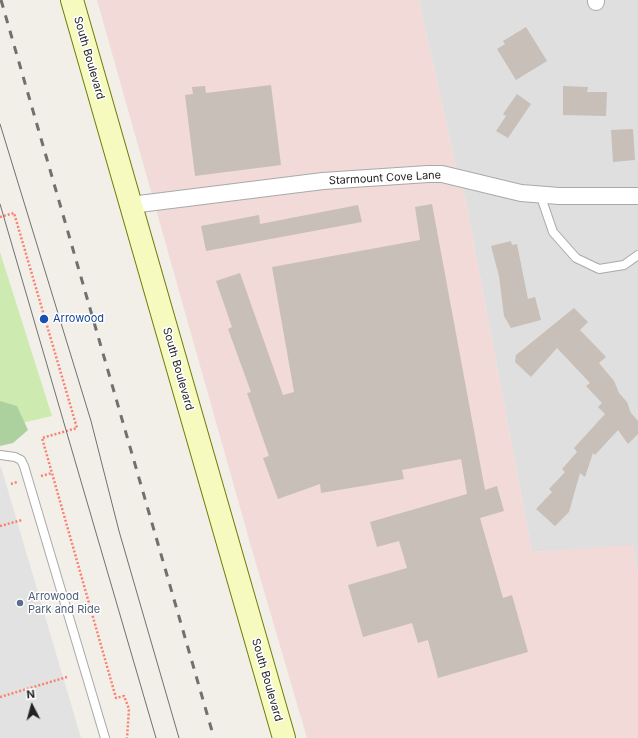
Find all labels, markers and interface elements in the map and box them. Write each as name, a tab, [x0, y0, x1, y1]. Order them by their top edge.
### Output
street label: South Boulevard	[71, 15, 107, 101]
street label: Starmount Cove Lane	[329, 168, 441, 188]
place label: Arrowood	[53, 312, 104, 326]
marker: Arrowood	[38, 313, 50, 325]
street label: South Boulevard	[160, 326, 196, 412]
place label: Arrowood Park and Ride	[28, 590, 100, 616]
marker: Arrowood Park and Ride	[15, 598, 25, 608]
street label: South Boulevard	[249, 637, 285, 723]
north arrow	[12, 686, 52, 726]
text: N	[26, 687, 36, 701]

